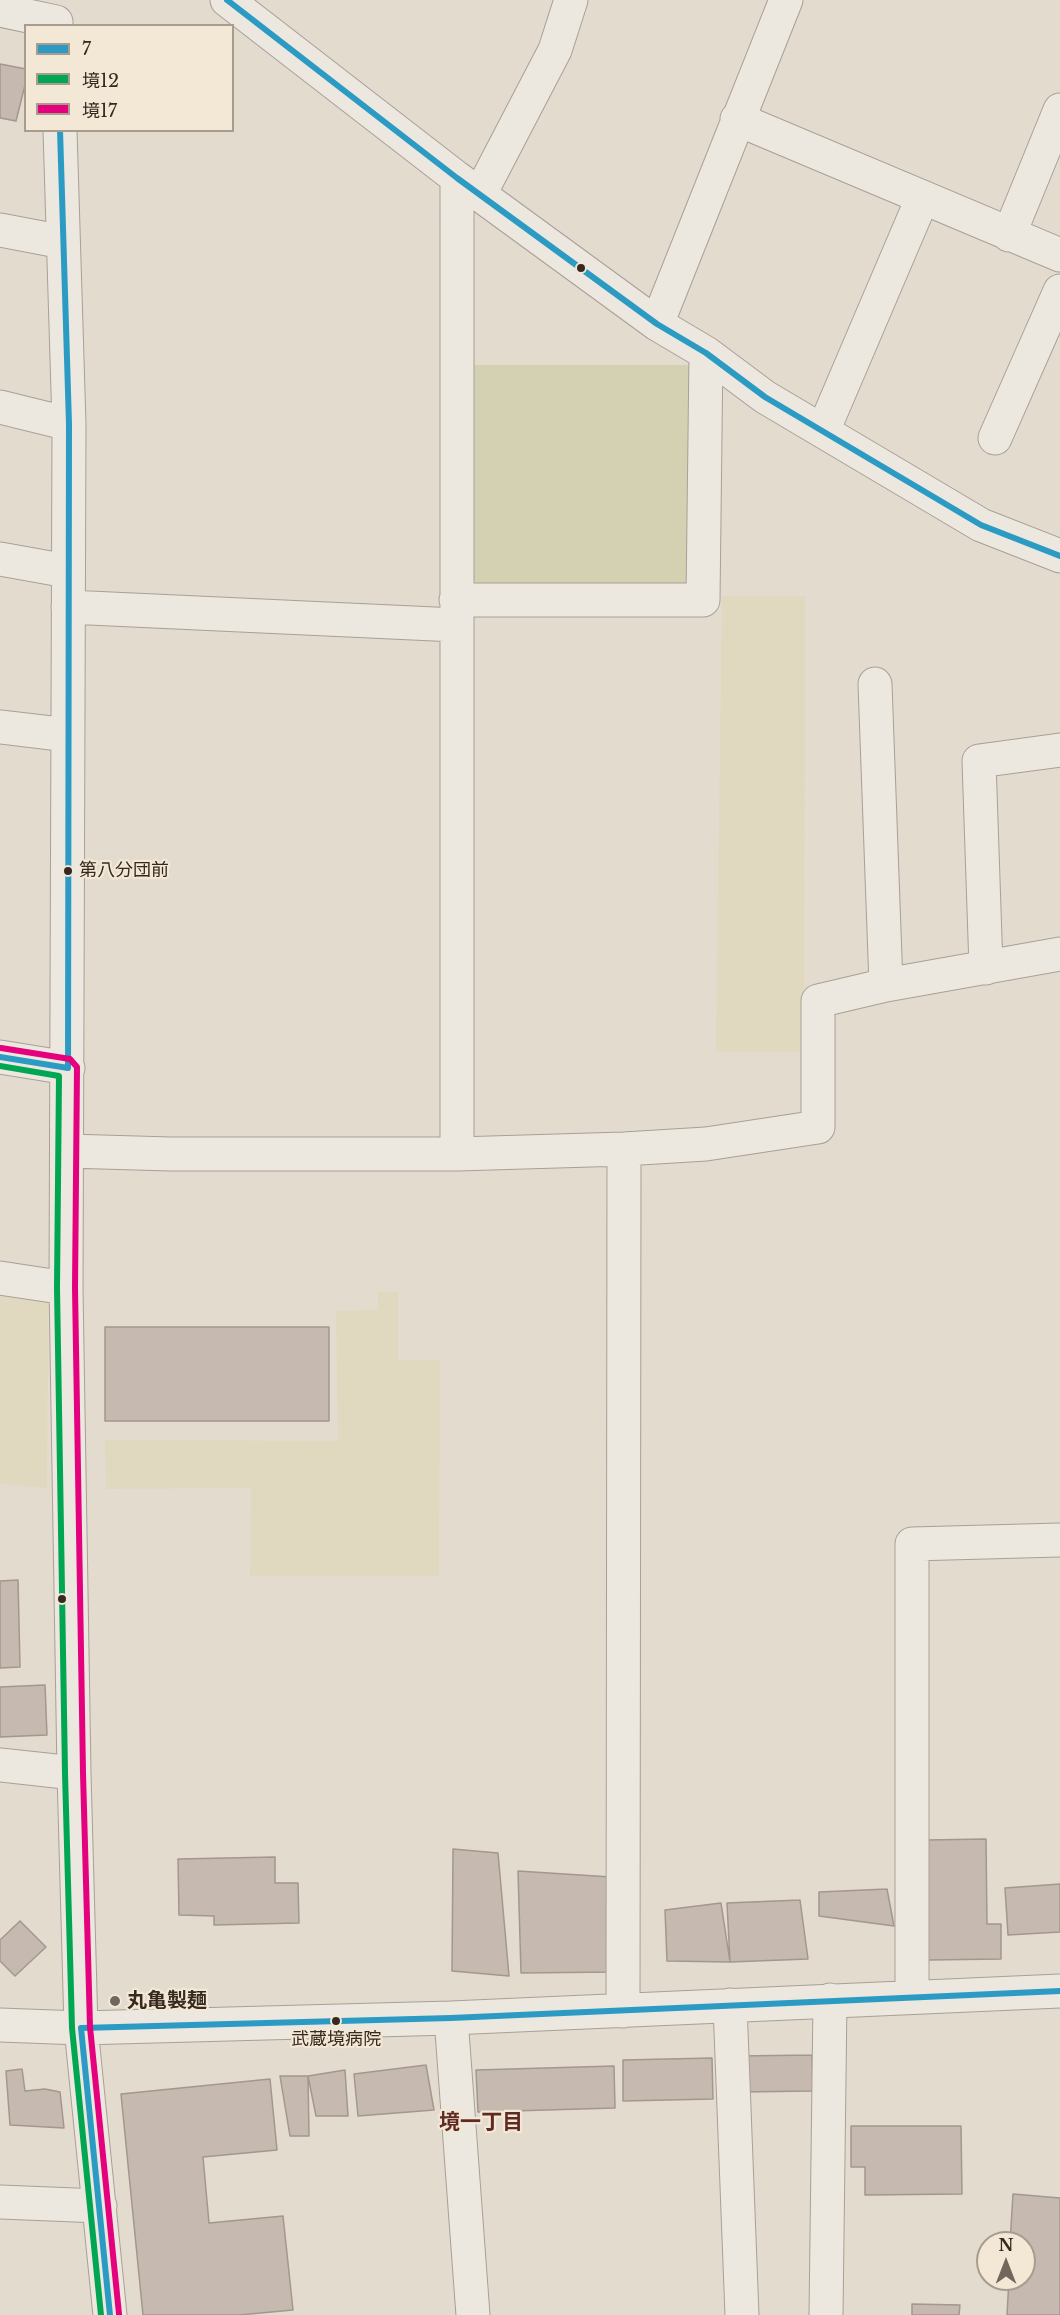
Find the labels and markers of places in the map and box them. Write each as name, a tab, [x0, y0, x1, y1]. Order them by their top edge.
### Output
unlabelled marker	[575, 262, 587, 274]
place label: 第八分団前	[79, 860, 169, 882]
marker: 第八分団前	[62, 865, 74, 877]
unlabelled marker	[56, 1593, 68, 1605]
place label: 丸亀製麺	[127, 1989, 207, 2013]
marker: 丸亀製麺	[108, 1994, 122, 2008]
marker: 武蔵境病院	[330, 2015, 342, 2027]
place label: 武蔵境病院	[291, 2029, 381, 2051]

